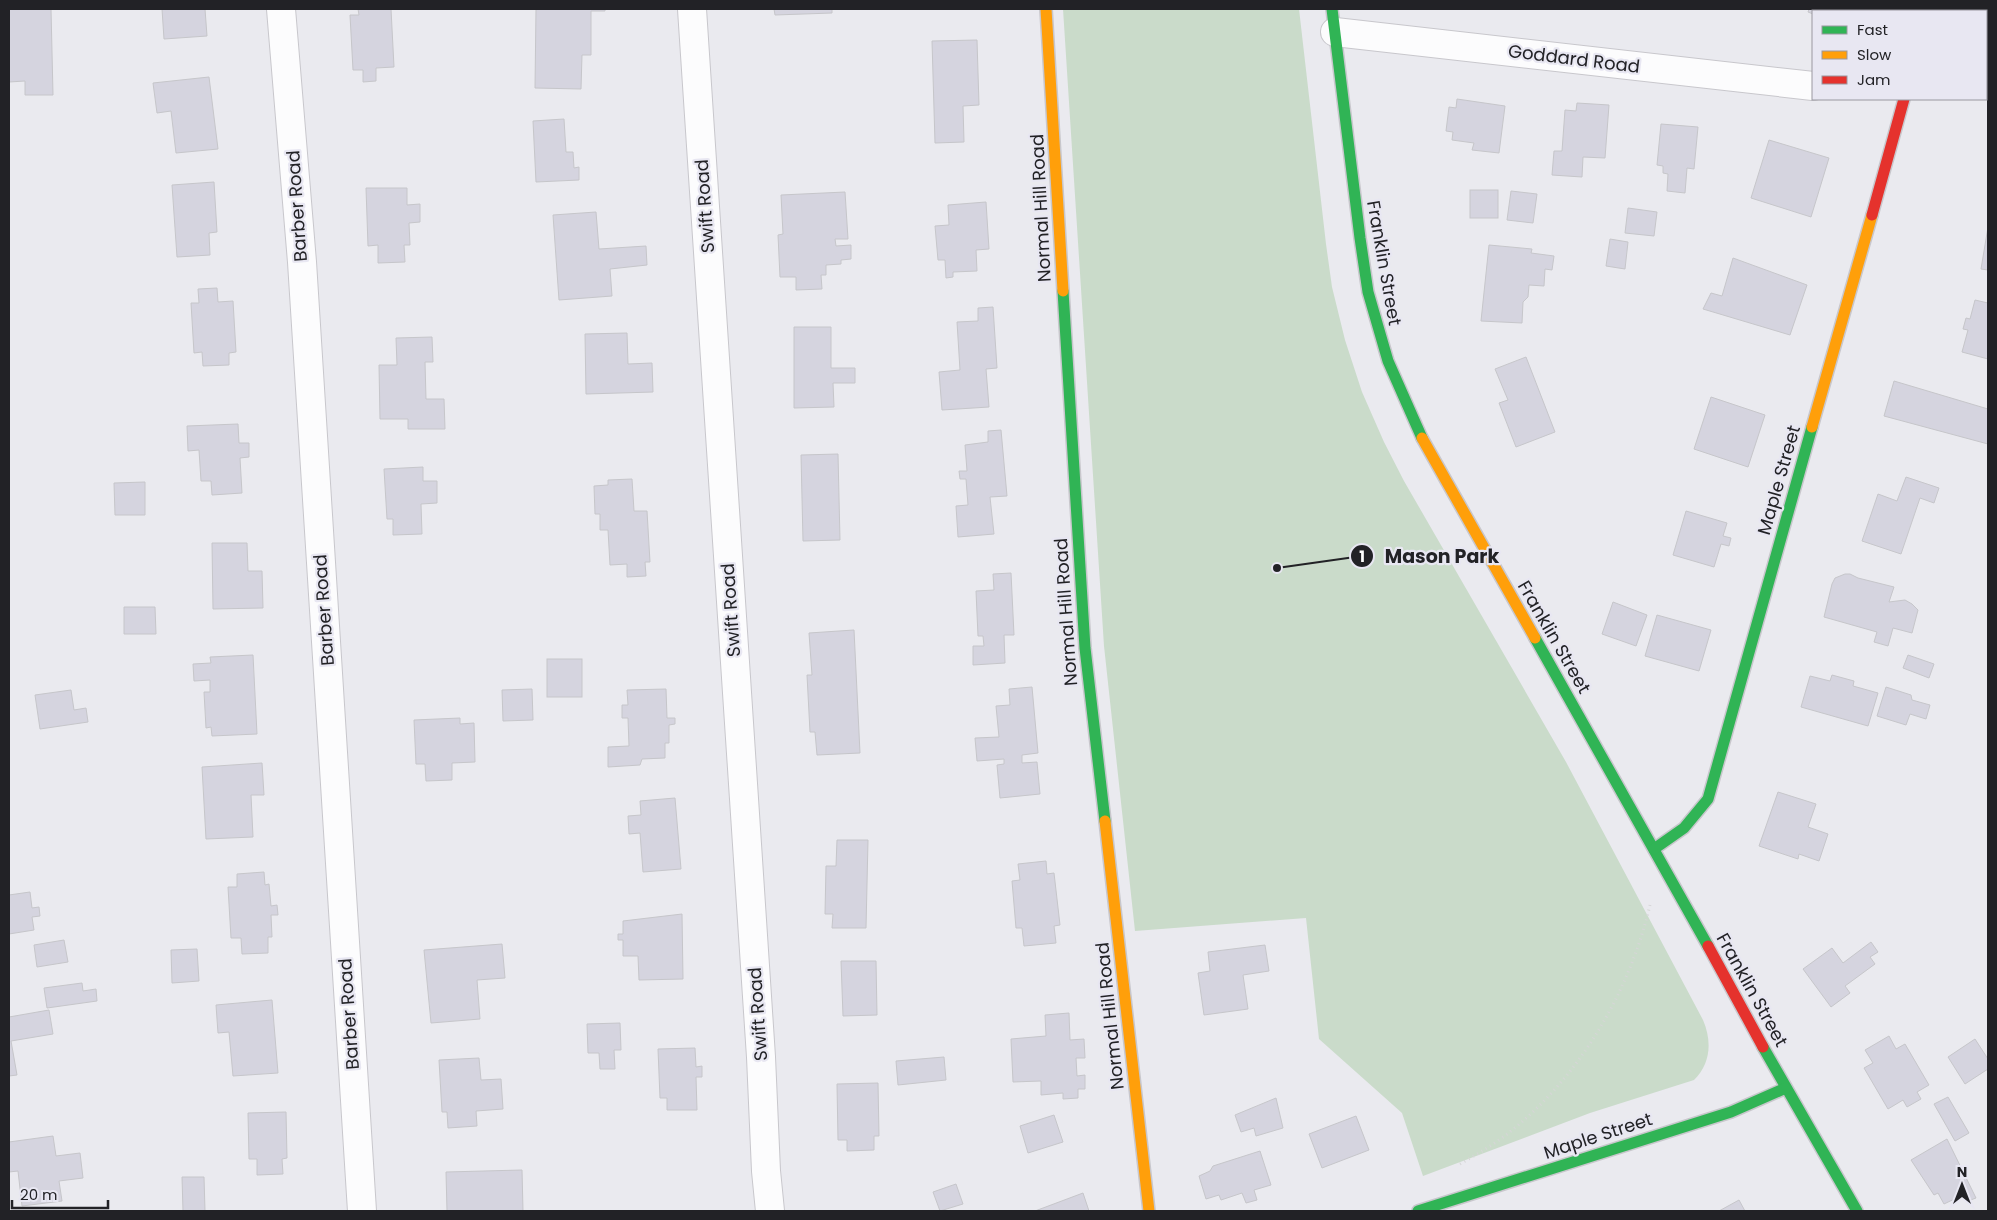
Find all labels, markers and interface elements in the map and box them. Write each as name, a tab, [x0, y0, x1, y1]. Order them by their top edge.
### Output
legend	[1812, 10, 1987, 100]
text: Fast	[1857, 19, 1888, 40]
street label: Goddard Road	[1507, 38, 1641, 79]
text: Slow	[1857, 44, 1892, 65]
text: Jam	[1857, 69, 1891, 90]
street label: Normal Hill Road	[1024, 133, 1057, 283]
street label: Barber Road	[280, 150, 313, 263]
street label: Swift Road	[689, 158, 720, 254]
street label: Franklin Street	[1361, 198, 1408, 327]
street label: Maple Street	[1751, 422, 1806, 538]
street label: Normal Hill Road	[1048, 537, 1083, 687]
callout: Mason Park	[1349, 539, 1509, 573]
text: Mason Park	[1385, 543, 1500, 570]
text: 1	[1359, 546, 1365, 567]
street label: Barber Road	[307, 554, 340, 667]
street label: Swift Road	[715, 562, 746, 658]
street label: Franklin Street	[1512, 576, 1597, 698]
street label: Franklin Street	[1711, 928, 1794, 1051]
street label: Normal Hill Road	[1089, 941, 1130, 1091]
street label: Barber Road	[332, 958, 365, 1071]
street label: Swift Road	[742, 966, 773, 1062]
street label: Maple Street	[1540, 1106, 1655, 1165]
north arrow	[1937, 1160, 1987, 1210]
text: N	[1957, 1162, 1967, 1182]
scale bar	[12, 1178, 109, 1210]
text: 20 m	[20, 1184, 58, 1205]

